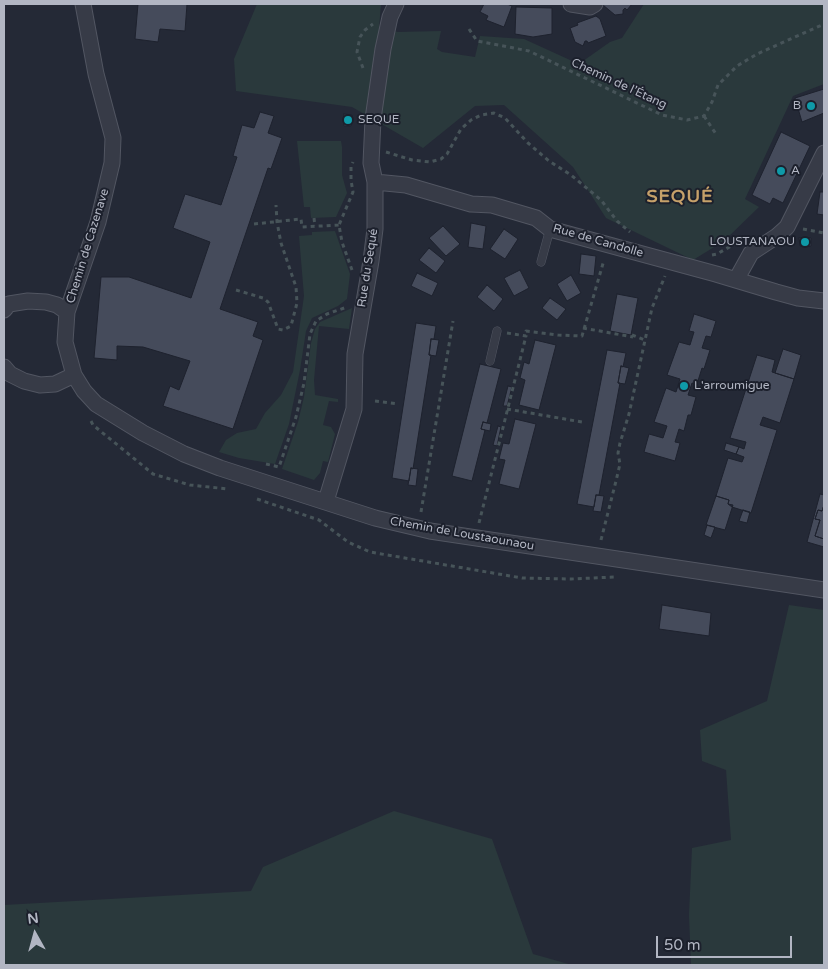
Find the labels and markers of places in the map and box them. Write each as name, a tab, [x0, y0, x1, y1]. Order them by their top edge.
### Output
place label: B	[793, 99, 801, 113]
marker: B	[805, 100, 817, 112]
place label: SEQUE	[358, 113, 399, 127]
marker: SEQUE	[342, 114, 354, 126]
place label: A	[791, 164, 800, 178]
marker: A	[775, 165, 787, 177]
place label: LOUSTANAOU	[710, 235, 795, 249]
marker: LOUSTANAOU	[799, 236, 811, 248]
place label: L'arroumigue	[694, 379, 770, 393]
marker: L'arroumigue	[678, 380, 690, 392]

